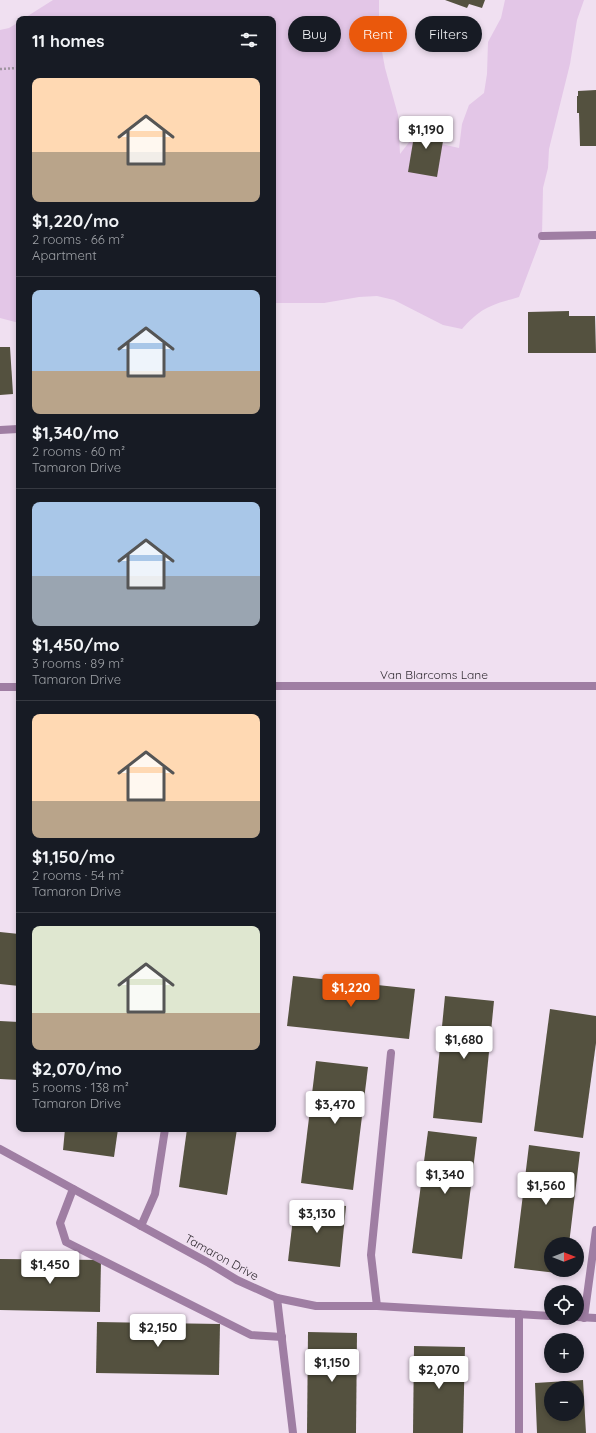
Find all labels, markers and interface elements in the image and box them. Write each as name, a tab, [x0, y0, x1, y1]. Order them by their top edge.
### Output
chip: Buy	[288, 16, 341, 52]
chip: Rent	[349, 16, 407, 52]
chip: Filters	[415, 16, 482, 52]
icon: filters	[238, 29, 260, 51]
text: 11 homes	[32, 30, 104, 51]
icon: home	[110, 104, 182, 176]
pin: $1,190	[393, 116, 459, 150]
text: $1,190	[408, 121, 444, 137]
text: $1,220/mo	[32, 210, 119, 231]
text: 2 rooms · 66 m²	[32, 231, 124, 247]
text: Apartment	[32, 247, 97, 263]
icon: home	[110, 316, 182, 388]
text: $1,340/mo	[32, 422, 119, 443]
text: 2 rooms · 60 m²	[32, 443, 125, 459]
text: Tamaron Drive	[32, 459, 121, 475]
icon: home	[110, 528, 182, 600]
text: $1,450/mo	[32, 634, 120, 655]
text: 3 rooms · 89 m²	[32, 655, 124, 671]
street label: Van Blarcoms Lane	[380, 667, 488, 682]
text: Tamaron Drive	[32, 671, 121, 687]
icon: home	[110, 740, 182, 812]
text: $1,150/mo	[32, 846, 115, 867]
text: 2 rooms · 54 m²	[32, 867, 124, 883]
text: Tamaron Drive	[32, 883, 121, 899]
icon: home	[110, 952, 182, 1024]
pin: $1,220	[318, 974, 384, 1008]
text: $1,220	[331, 979, 371, 995]
pin: $1,680	[431, 1026, 497, 1060]
text: $1,680	[445, 1031, 483, 1047]
text: $2,070/mo	[32, 1058, 122, 1079]
text: 5 rooms · 138 m²	[32, 1079, 129, 1095]
pin: $3,470	[302, 1091, 368, 1125]
text: Tamaron Drive	[32, 1095, 121, 1111]
text: $3,470	[315, 1096, 355, 1112]
pin: $1,340	[412, 1161, 478, 1195]
text: $1,340	[425, 1166, 465, 1182]
pin: $1,560	[513, 1172, 579, 1206]
text: $1,560	[526, 1177, 566, 1193]
pin: $3,130	[284, 1200, 350, 1234]
text: $3,130	[298, 1205, 336, 1221]
street label: Tamaron Drive	[182, 1231, 262, 1284]
north arrow	[544, 1237, 584, 1277]
map controls	[544, 1237, 584, 1421]
pin: $1,450	[17, 1251, 83, 1285]
text: $1,450	[30, 1256, 70, 1272]
button: locate	[544, 1285, 584, 1325]
pin: $2,150	[125, 1314, 191, 1348]
text: $2,150	[139, 1319, 177, 1335]
button: +	[544, 1333, 584, 1373]
pin: $1,150	[299, 1349, 365, 1383]
text: $1,150	[314, 1354, 350, 1370]
pin: $2,070	[406, 1356, 472, 1390]
text: $2,070	[418, 1361, 460, 1377]
button: −	[544, 1381, 584, 1421]

